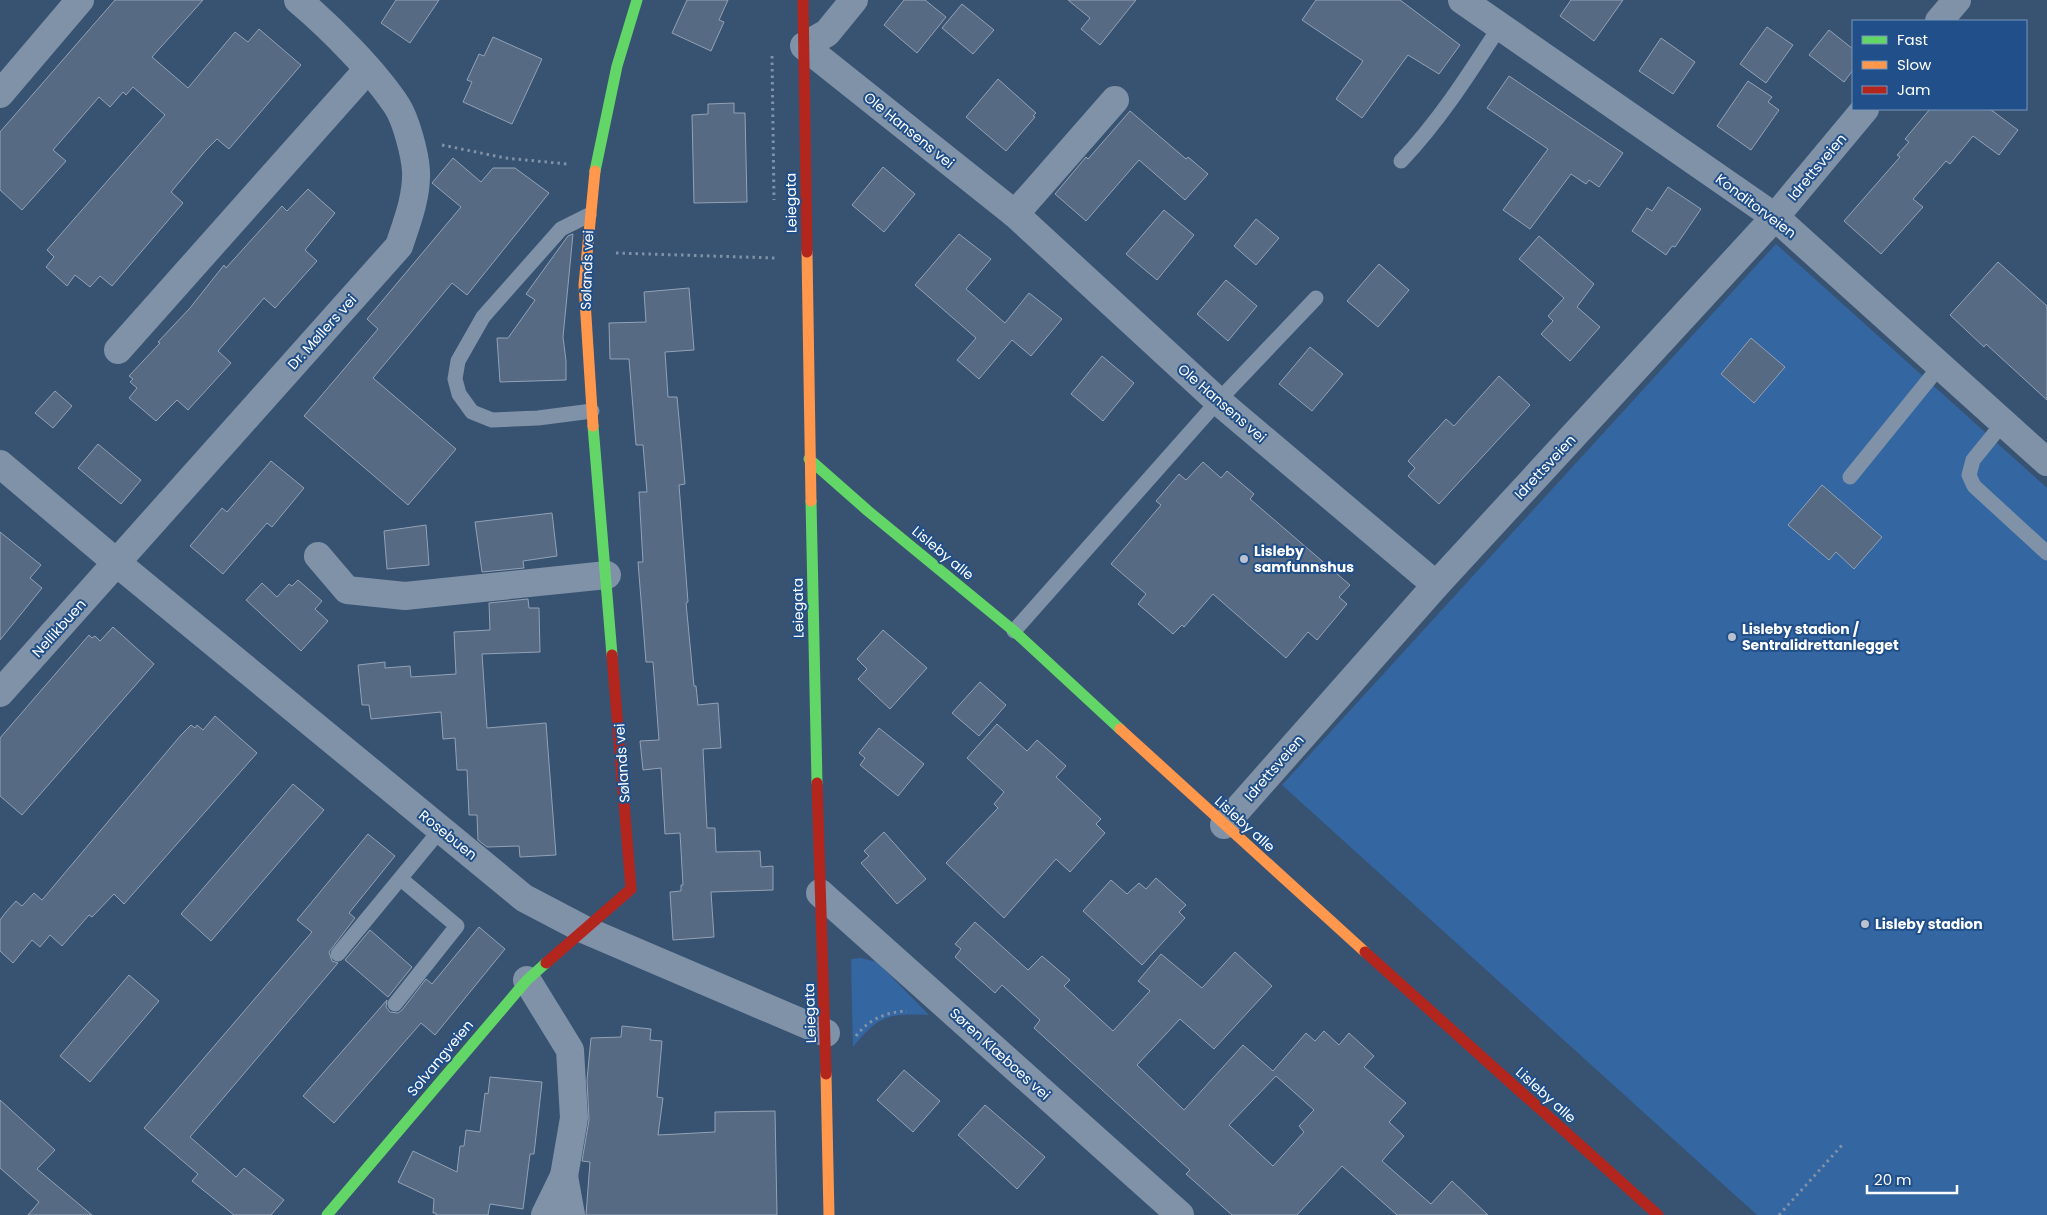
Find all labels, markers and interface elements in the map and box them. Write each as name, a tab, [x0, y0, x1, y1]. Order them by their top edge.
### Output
legend	[1852, 20, 2027, 110]
text: Fast	[1897, 29, 1928, 50]
text: Slow	[1897, 54, 1932, 75]
text: Jam	[1897, 79, 1931, 100]
street label: Ole Hansens vei	[860, 87, 958, 173]
street label: Idrettsveien	[1783, 129, 1851, 205]
street label: Konditorveien	[1712, 169, 1800, 243]
street label: Leiegata	[780, 173, 802, 233]
street label: Sølands vei	[576, 230, 598, 310]
street label: Dr. Møllers vei	[283, 290, 361, 374]
street label: Ole Hansens vei	[1174, 359, 1270, 447]
street label: Idrettsveien	[1510, 430, 1580, 504]
street label: Lisleby alle	[908, 521, 978, 585]
place label: Lisleby samfunnshus	[1254, 541, 1354, 577]
marker: Lisleby samfunnshus	[1238, 553, 1250, 565]
street label: Leiegata	[787, 578, 809, 638]
street label: Nellikbuen	[27, 595, 91, 661]
place label: Lisleby stadion / Sentralidrettanlegget	[1742, 619, 1899, 655]
marker: Lisleby stadion / Sentralidrettanlegget	[1726, 631, 1738, 643]
street label: Sølands vei	[609, 723, 635, 803]
street label: Idrettsveien	[1240, 731, 1308, 805]
street label: Lisleby alle	[1210, 791, 1280, 857]
street label: Rosebuen	[415, 805, 481, 865]
place label: Lisleby stadion	[1875, 914, 1983, 934]
marker: Lisleby stadion	[1859, 918, 1871, 930]
street label: Leiegata	[799, 982, 821, 1044]
street label: Søren Klæboes vei	[945, 1003, 1055, 1105]
street label: Solvangveien	[402, 1016, 478, 1100]
street label: Lisleby alle	[1511, 1062, 1581, 1128]
scale bar	[1867, 1162, 1957, 1194]
text: 20 m	[1874, 1169, 1912, 1190]

